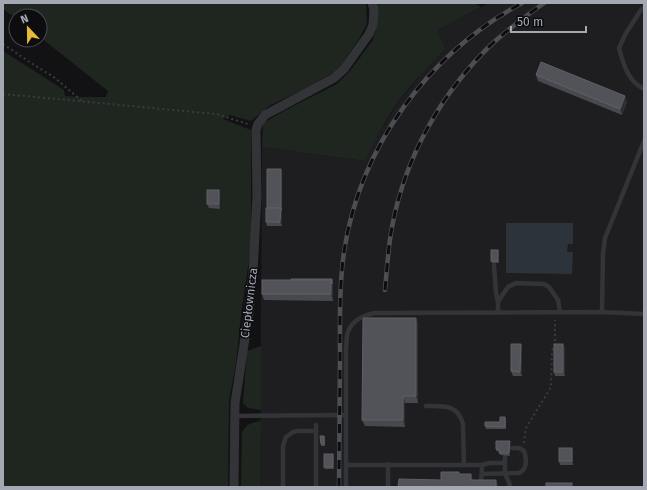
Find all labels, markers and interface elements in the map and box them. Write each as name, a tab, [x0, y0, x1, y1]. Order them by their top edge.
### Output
north arrow	[8, 8, 48, 48]
scale bar	[511, 8, 586, 34]
text: N	[19, 12, 30, 27]
text: 50 m	[517, 15, 543, 29]
street label: Ciepłownicza	[238, 267, 260, 339]

